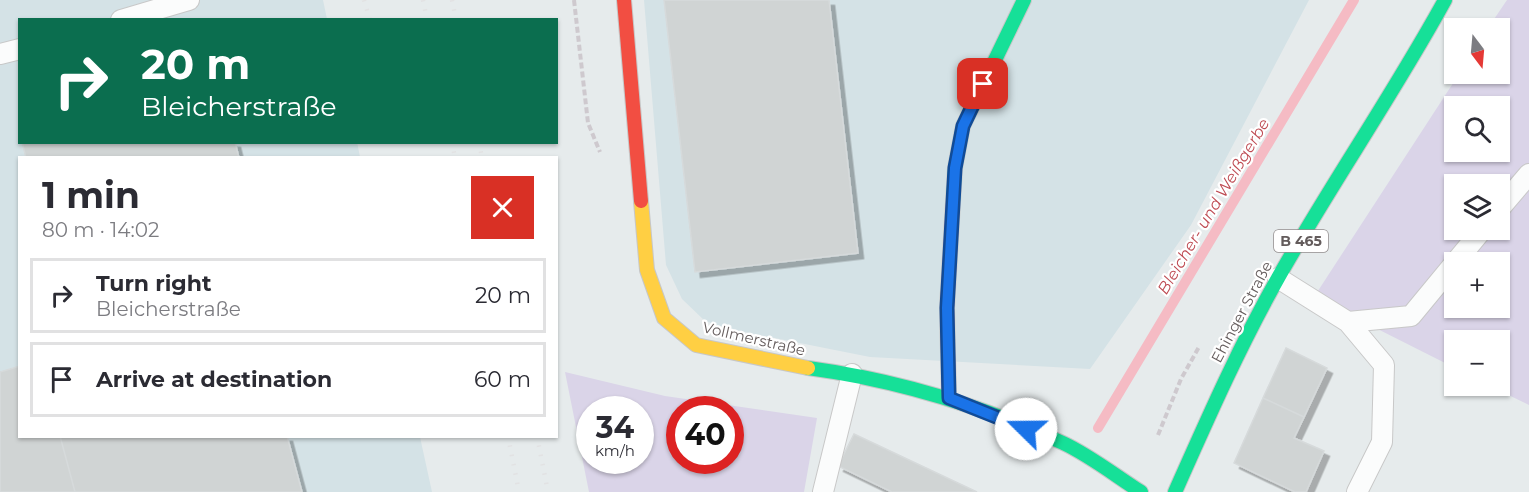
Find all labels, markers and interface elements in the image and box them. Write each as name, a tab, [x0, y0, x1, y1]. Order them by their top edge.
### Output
north arrow	[1444, 18, 1510, 84]
map controls	[1444, 18, 1510, 396]
text: 20 m	[141, 38, 250, 90]
icon: right	[42, 42, 120, 120]
pin	[957, 58, 1008, 109]
icon: arrive	[966, 67, 999, 100]
text: Bleicherstraße	[141, 90, 337, 123]
button: search	[1444, 96, 1510, 162]
water label: Bleicher- und Weißgerbe	[1153, 115, 1273, 298]
text: 1 min	[42, 173, 140, 217]
button: layers	[1444, 174, 1510, 240]
button: close	[471, 176, 534, 239]
text: 80 m · 14:02	[42, 218, 159, 242]
road number: B 465	[1274, 230, 1328, 252]
button: +	[1444, 252, 1510, 318]
street label: Ehinger Straße	[1207, 258, 1276, 366]
text: Turn right	[96, 270, 211, 297]
icon: right	[45, 279, 78, 312]
text: 20 m	[475, 282, 531, 309]
text: Bleicherstraße	[96, 297, 241, 321]
street label: Vollmerstraße	[701, 317, 807, 360]
button: −	[1444, 330, 1510, 396]
icon: arrive	[45, 363, 78, 396]
text: Arrive at destination	[96, 366, 332, 393]
text: 60 m	[474, 366, 531, 393]
speed limit sign: 40	[666, 396, 744, 474]
position arrow	[994, 397, 1058, 461]
text: 34	[596, 409, 634, 446]
text: km/h	[595, 441, 635, 460]

